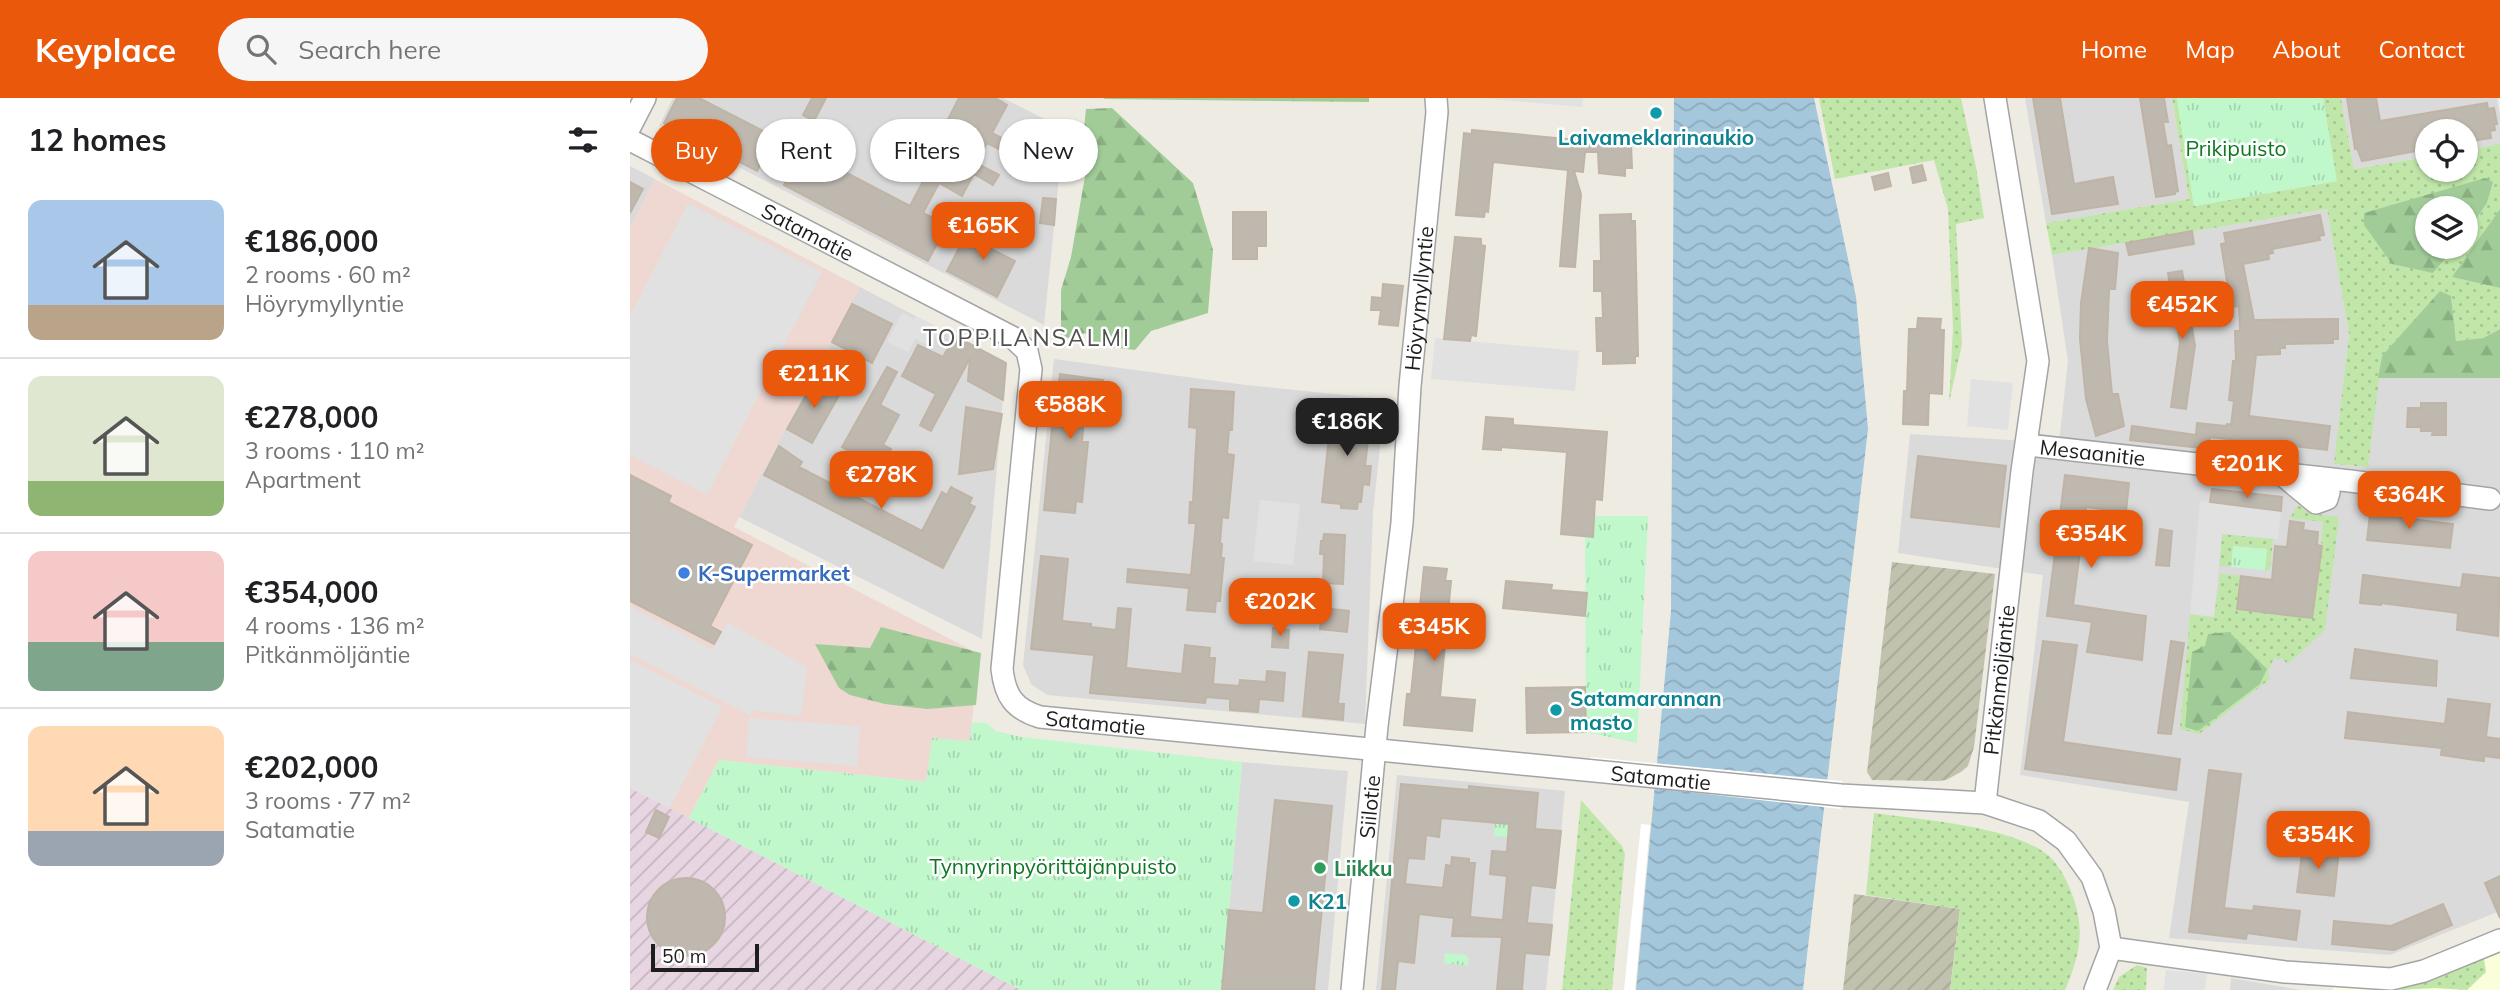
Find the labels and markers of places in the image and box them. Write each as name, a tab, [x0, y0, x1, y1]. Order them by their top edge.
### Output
marker: Laivameklarinaukio	[1648, 105, 1664, 121]
place label: Laivameklarinaukio	[1558, 124, 1754, 150]
pin: €165K	[934, 202, 1032, 262]
pin: €452K	[2133, 282, 2231, 341]
pin: €211K	[765, 350, 863, 410]
pin: €588K	[1021, 382, 1119, 441]
pin: €186K	[1298, 398, 1396, 458]
pin: €201K	[2198, 440, 2296, 500]
pin: €278K	[832, 452, 930, 511]
pin: €364K	[2360, 472, 2458, 531]
pin: €354K	[2042, 510, 2140, 570]
place label: K-Supermarket	[698, 560, 850, 586]
marker: K-Supermarket	[676, 565, 692, 581]
pin: €202K	[1231, 578, 1329, 638]
pin: €345K	[1385, 603, 1483, 663]
place label: Satamarannan masto	[1570, 685, 1722, 735]
marker: Satamarannan masto	[1548, 702, 1564, 718]
pin: €354K	[2269, 812, 2367, 871]
place label: Liikku	[1334, 855, 1392, 881]
marker: Liikku	[1312, 860, 1328, 876]
place label: K21	[1308, 888, 1347, 914]
marker: K21	[1286, 893, 1302, 909]

